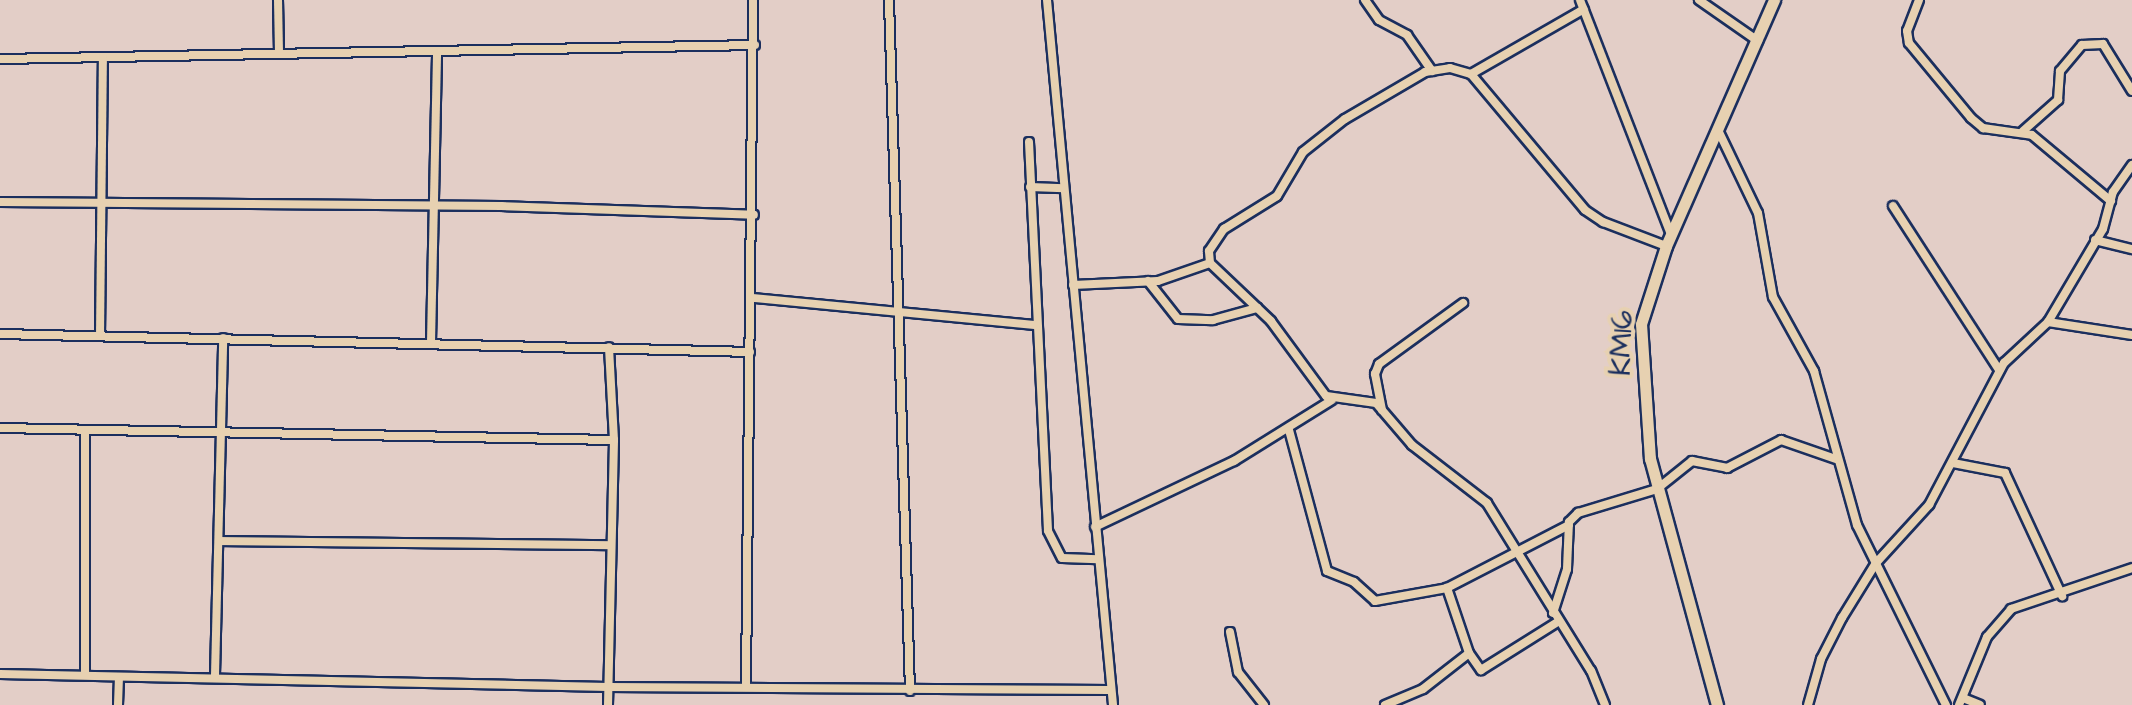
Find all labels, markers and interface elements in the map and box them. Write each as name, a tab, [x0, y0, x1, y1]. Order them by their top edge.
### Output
street label: KM16	[1603, 310, 1641, 376]

